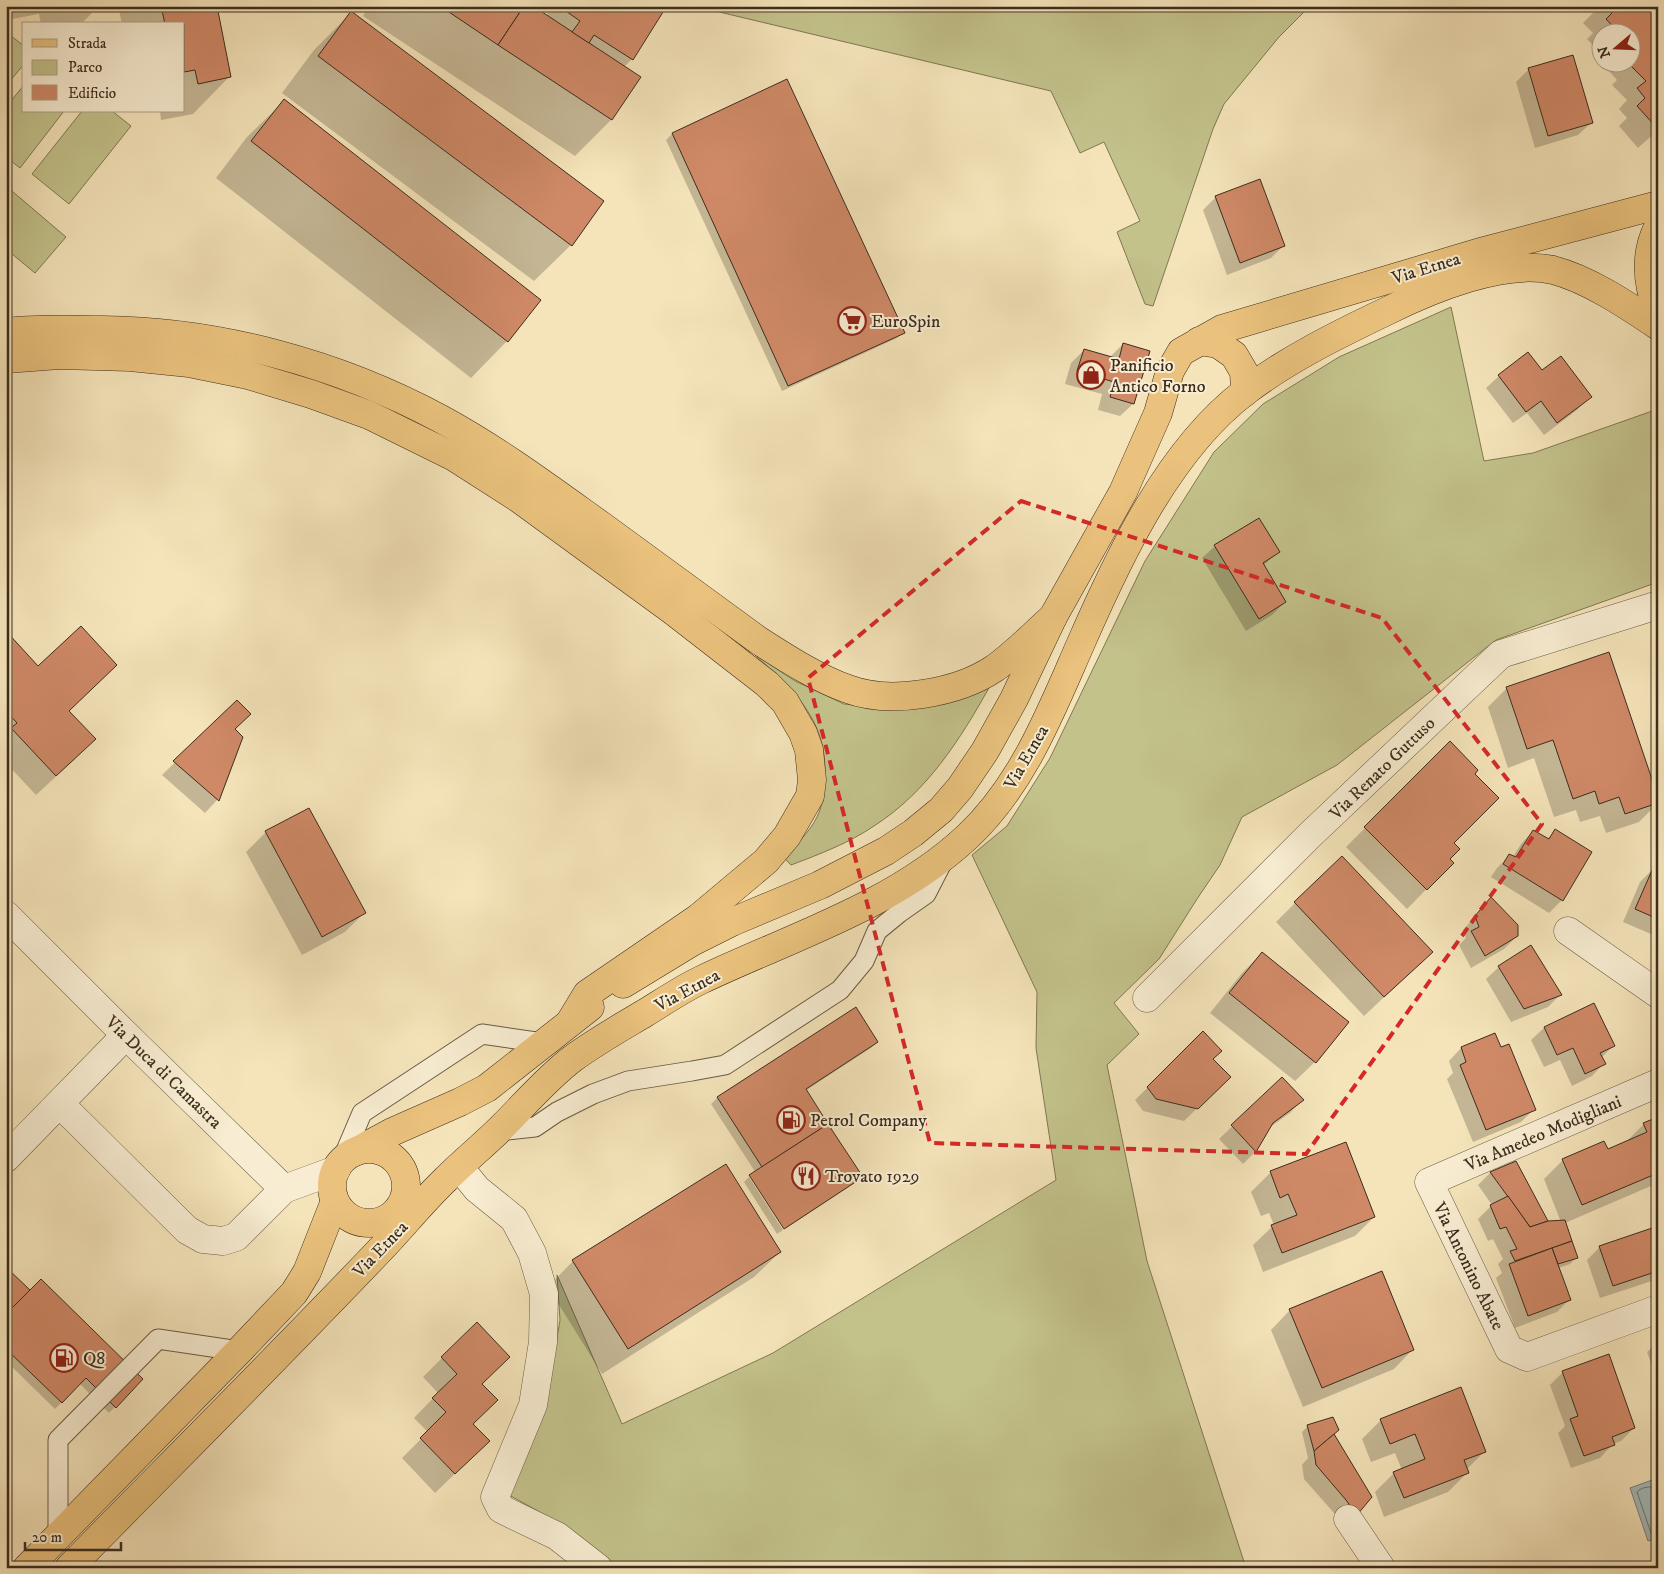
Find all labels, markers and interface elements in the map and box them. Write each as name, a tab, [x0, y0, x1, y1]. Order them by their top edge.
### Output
legend	[22, 22, 185, 112]
north arrow	[1592, 22, 1642, 72]
text: Strada	[68, 34, 107, 53]
text: N	[1594, 43, 1615, 60]
text: Parco	[68, 58, 102, 77]
text: Edificio	[68, 84, 116, 103]
street label: Via Etnea	[1388, 248, 1463, 290]
supermarket icon: EuroSpin	[837, 306, 867, 336]
place label: EuroSpin	[871, 311, 941, 333]
place label: Panificio Antico Forno	[1110, 355, 1206, 398]
shop icon: Panificio Antico Forno	[1076, 360, 1106, 390]
street label: Via Renato Guttuso	[1325, 713, 1440, 825]
street label: Via Etnea	[999, 721, 1054, 794]
street label: Via Etnea	[650, 964, 724, 1018]
street label: Via Duca di Camastra	[100, 1011, 226, 1134]
street label: Via Amedeo Modigliani	[1461, 1091, 1625, 1177]
fuel station icon: Petrol Company	[776, 1105, 806, 1135]
place label: Petrol Company	[810, 1110, 927, 1132]
restaurant icon: Trovato 1929	[791, 1161, 821, 1191]
place label: Trovato 1929	[825, 1166, 920, 1188]
street label: Via Antonino Abate	[1427, 1198, 1509, 1334]
street label: Via Etnea	[348, 1216, 413, 1283]
fuel station icon: Q8	[49, 1343, 79, 1373]
place label: Q8	[83, 1348, 105, 1370]
scale bar	[25, 1519, 121, 1551]
text: 20 m	[32, 1528, 62, 1547]

